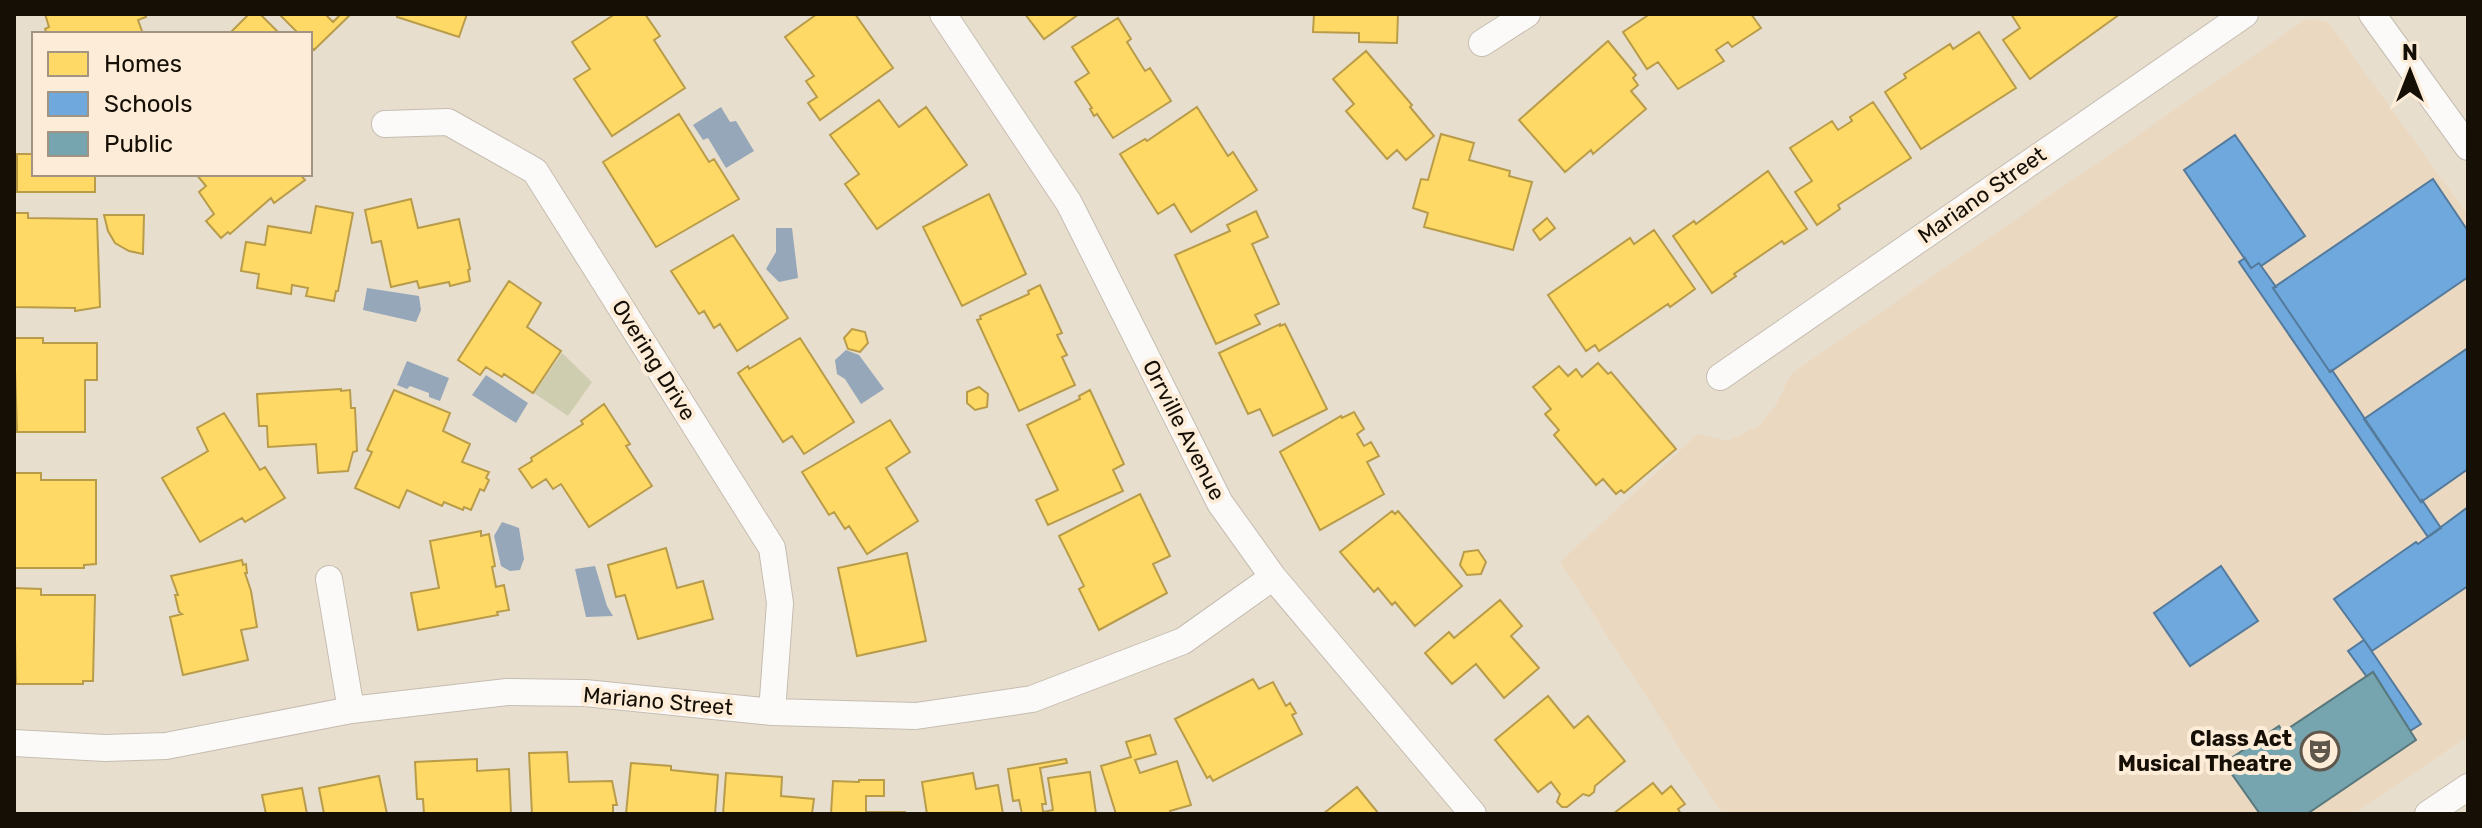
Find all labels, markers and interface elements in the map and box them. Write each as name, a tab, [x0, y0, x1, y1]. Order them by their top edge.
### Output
legend	[32, 32, 312, 176]
north arrow	[2370, 32, 2450, 112]
text: N	[2402, 39, 2418, 66]
text: Homes	[104, 50, 182, 78]
text: Schools	[104, 90, 192, 118]
text: Public	[104, 130, 173, 158]
street label: Mariano Street	[1913, 141, 2052, 249]
street label: Overing Drive	[606, 295, 702, 425]
street label: Orrville Avenue	[1137, 355, 1231, 505]
street label: Mariano Street	[582, 681, 734, 721]
place label: Class Act Musical Theatre	[2118, 725, 2292, 777]
theatre icon: Class Act Musical Theatre	[2299, 730, 2341, 772]

